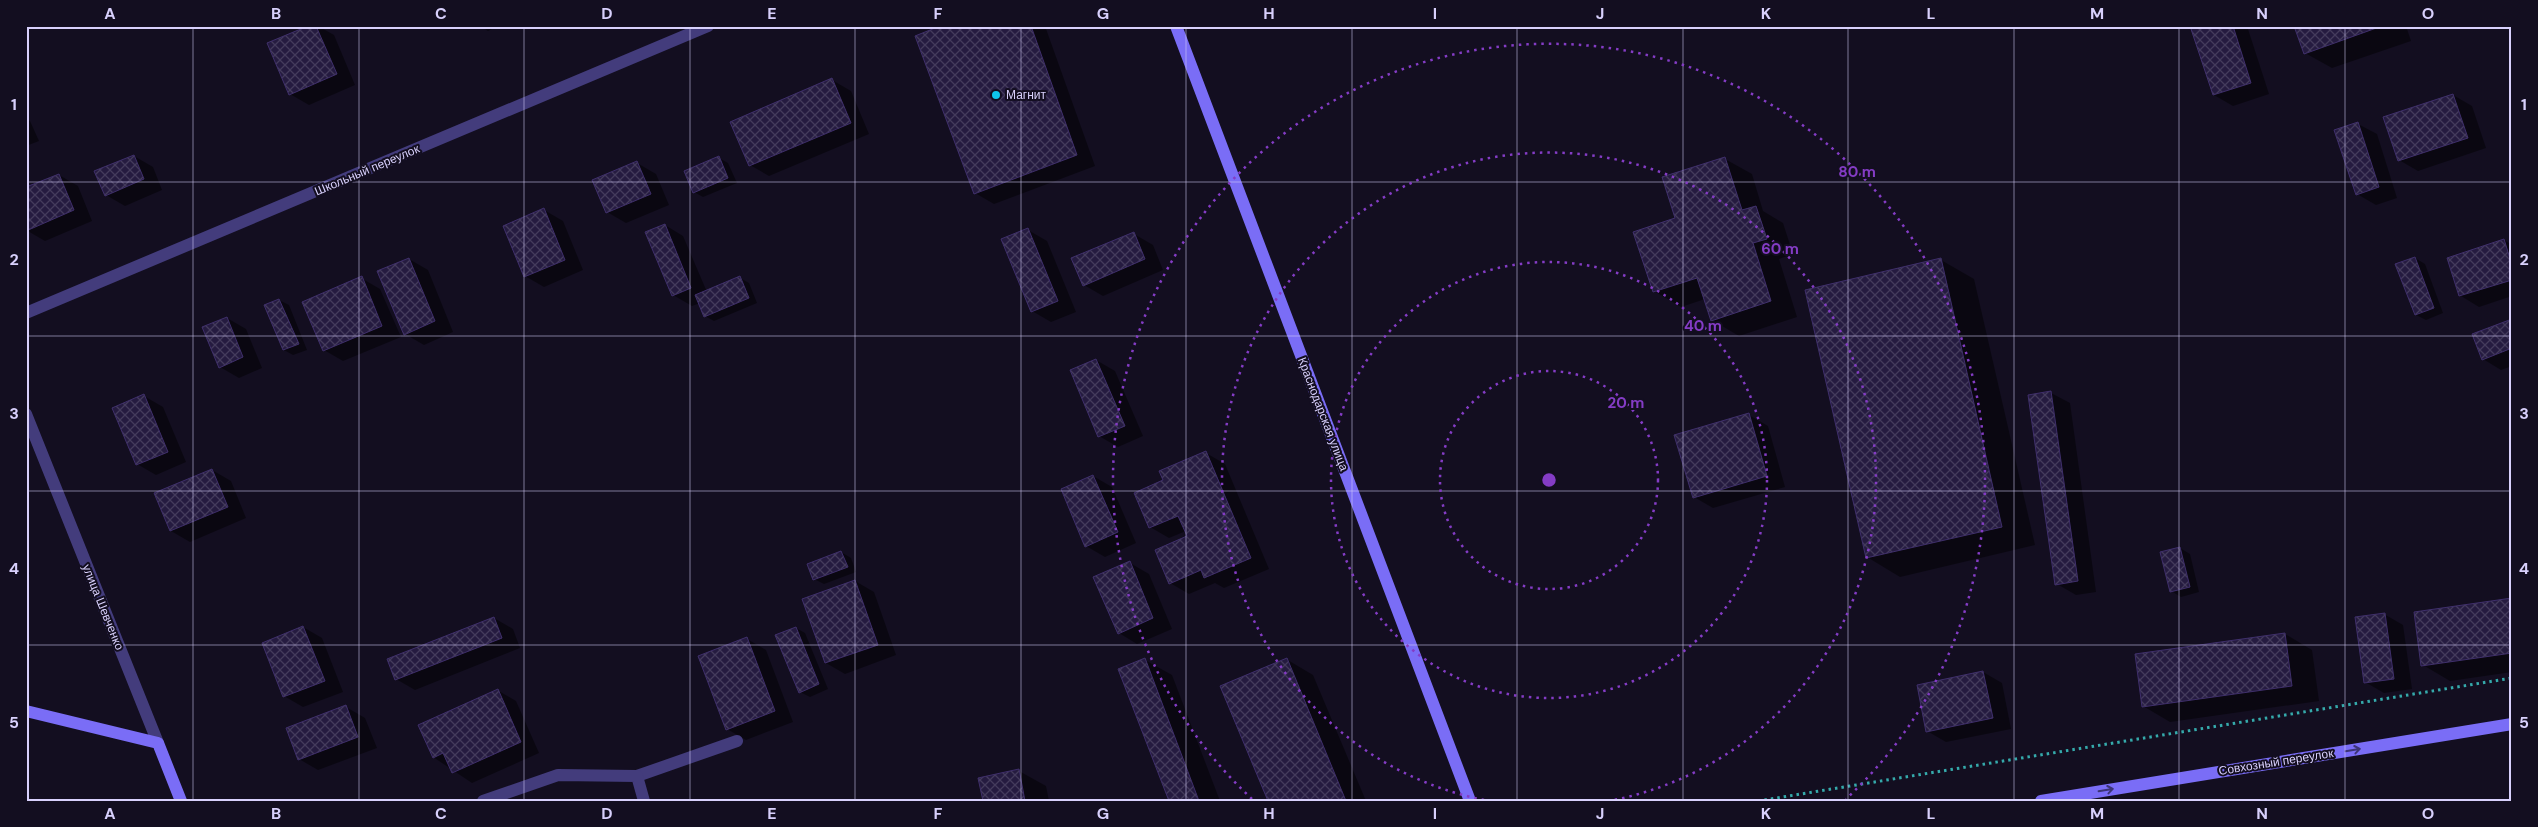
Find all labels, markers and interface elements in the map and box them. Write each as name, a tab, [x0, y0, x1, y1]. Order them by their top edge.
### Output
text: A	[104, 3, 116, 24]
text: B	[271, 3, 281, 24]
text: C	[435, 3, 447, 24]
text: D	[601, 3, 613, 24]
text: E	[767, 3, 777, 24]
text: F	[934, 3, 943, 24]
text: G	[1097, 3, 1109, 24]
text: H	[1263, 3, 1275, 24]
text: I	[1433, 3, 1437, 24]
text: J	[1596, 3, 1604, 24]
text: K	[1761, 3, 1772, 24]
text: L	[1927, 3, 1936, 24]
text: M	[2090, 3, 2104, 24]
text: N	[2256, 3, 2268, 24]
text: O	[2422, 3, 2434, 24]
place label: Магнит	[1006, 87, 1047, 103]
marker: Магнит	[990, 89, 1002, 101]
text: 1	[11, 94, 17, 115]
text: 1	[2521, 94, 2527, 115]
street label: Школьный переулок	[312, 140, 423, 199]
text: 80 m	[1838, 162, 1876, 182]
text: 60 m	[1761, 239, 1799, 259]
text: 2	[9, 249, 19, 270]
text: 2	[2519, 249, 2529, 270]
text: 40 m	[1684, 316, 1722, 336]
street label: Краснодарская улица	[1294, 355, 1352, 473]
text: 20 m	[1608, 393, 1644, 413]
text: 3	[9, 403, 19, 424]
text: 3	[2519, 403, 2529, 424]
centre of rings	[1540, 471, 1558, 489]
text: 4	[9, 558, 19, 579]
text: 4	[2519, 558, 2529, 579]
street label: улица Шевченко	[78, 562, 128, 653]
text: 5	[9, 712, 19, 733]
text: 5	[2519, 712, 2529, 733]
one-way arrow	[2345, 744, 2361, 754]
street label: Совхозный переулок	[2217, 745, 2335, 779]
one-way arrow	[2098, 785, 2114, 795]
text: A	[104, 803, 116, 824]
text: B	[271, 803, 281, 824]
text: C	[435, 803, 447, 824]
text: D	[601, 803, 613, 824]
text: E	[767, 803, 777, 824]
text: F	[934, 803, 943, 824]
text: G	[1097, 803, 1109, 824]
text: H	[1263, 803, 1275, 824]
text: I	[1433, 803, 1437, 824]
text: J	[1596, 803, 1604, 824]
text: K	[1761, 803, 1772, 824]
text: L	[1927, 803, 1936, 824]
text: M	[2090, 803, 2104, 824]
text: N	[2256, 803, 2268, 824]
text: O	[2422, 803, 2434, 824]

